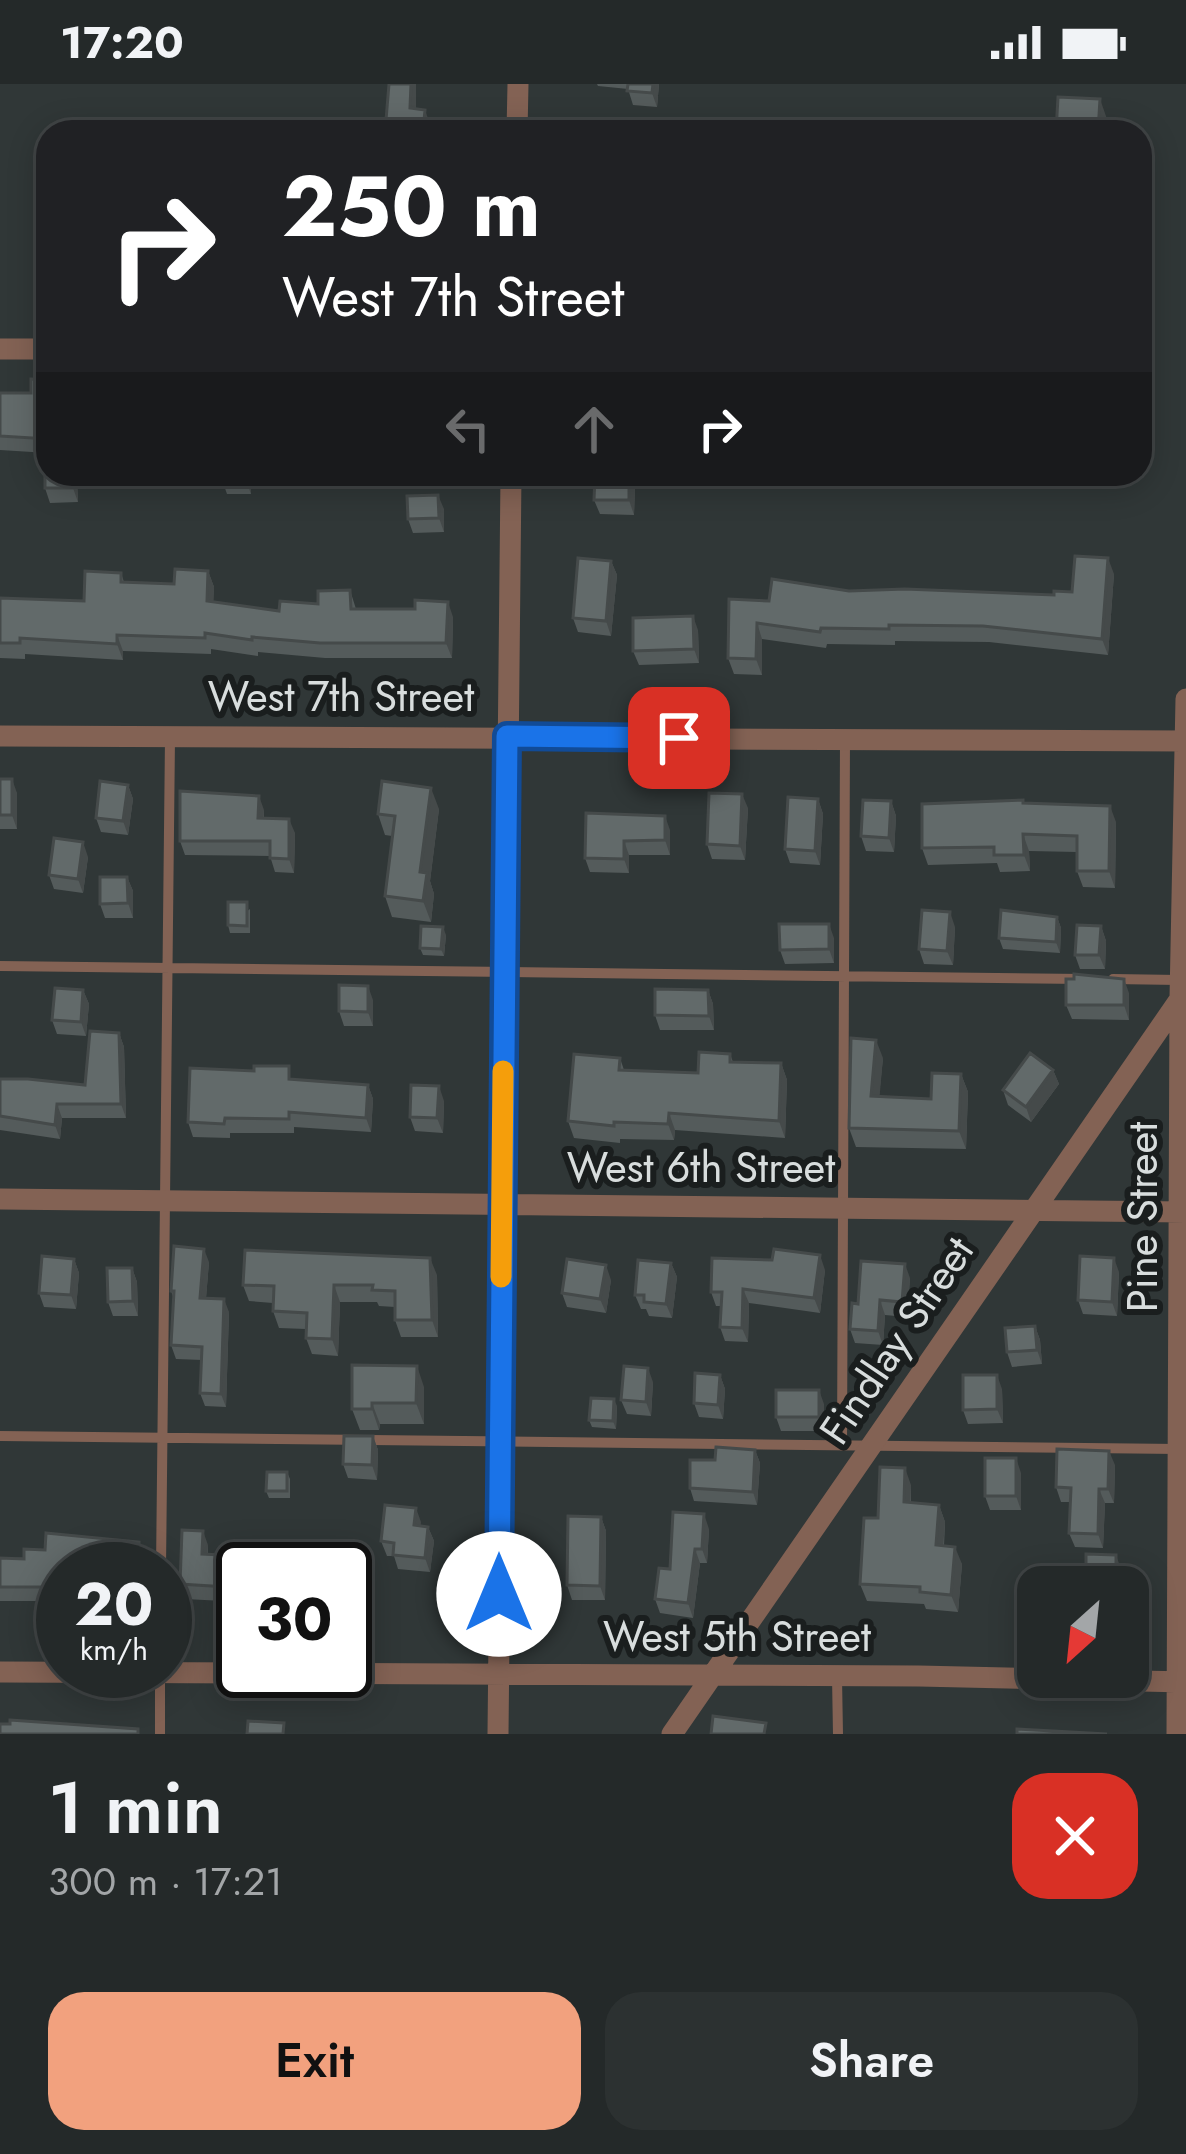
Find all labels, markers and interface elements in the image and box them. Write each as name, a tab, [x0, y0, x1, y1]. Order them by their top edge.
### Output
text: 17:20	[60, 10, 184, 75]
text: 250 m	[282, 146, 541, 268]
icon: right	[84, 168, 240, 324]
text: West 7th Street	[282, 258, 625, 336]
icon: left	[435, 396, 501, 462]
icon: ahead	[561, 396, 627, 462]
icon: right	[687, 396, 753, 462]
street label: West 7th Street	[208, 666, 474, 727]
pin	[628, 687, 730, 789]
icon: arrive	[646, 705, 712, 771]
street label: Pine Street	[1112, 1122, 1173, 1312]
street label: West 6th Street	[567, 1137, 835, 1198]
street label: Findlay Street	[804, 1224, 988, 1456]
position arrow	[436, 1531, 562, 1657]
speed limit sign: 30	[216, 1542, 372, 1698]
text: 20	[74, 1561, 154, 1648]
north arrow	[1017, 1566, 1149, 1698]
map controls	[1017, 1566, 1149, 1698]
street label: West 5th Street	[603, 1606, 871, 1667]
text: km/h	[80, 1628, 148, 1671]
text: 1 min	[48, 1756, 223, 1860]
button: close	[1012, 1773, 1138, 1899]
text: 300 m · 17:21	[48, 1853, 283, 1910]
button: Exit	[48, 1992, 581, 2130]
button: Share	[605, 1992, 1138, 2130]

